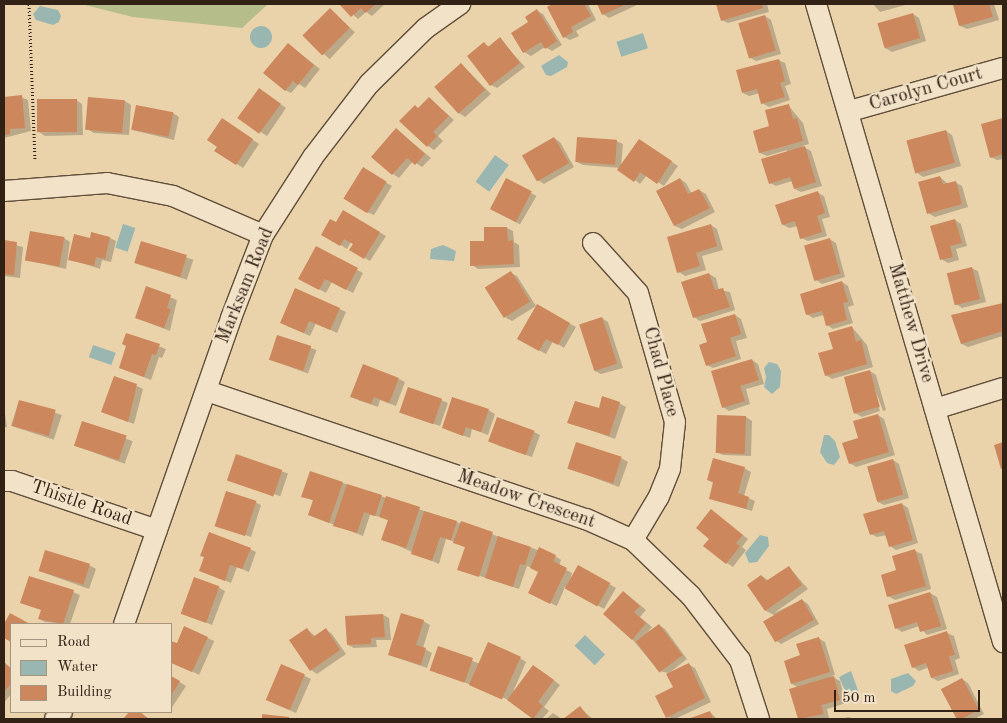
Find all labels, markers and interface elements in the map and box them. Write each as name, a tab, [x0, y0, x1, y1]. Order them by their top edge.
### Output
street label: Carolyn Court	[867, 63, 985, 117]
street label: Marksam Road	[212, 225, 280, 347]
street label: Matthew Drive	[882, 261, 938, 385]
street label: Chad Place	[637, 325, 683, 419]
street label: Meadow Crescent	[454, 466, 598, 534]
street label: Thistle Road	[27, 476, 135, 532]
legend	[10, 623, 172, 713]
text: Road	[57, 635, 90, 650]
text: Water	[57, 660, 98, 675]
scale bar	[837, 680, 983, 712]
text: Building	[57, 685, 112, 700]
text: 50 m	[842, 691, 876, 706]

